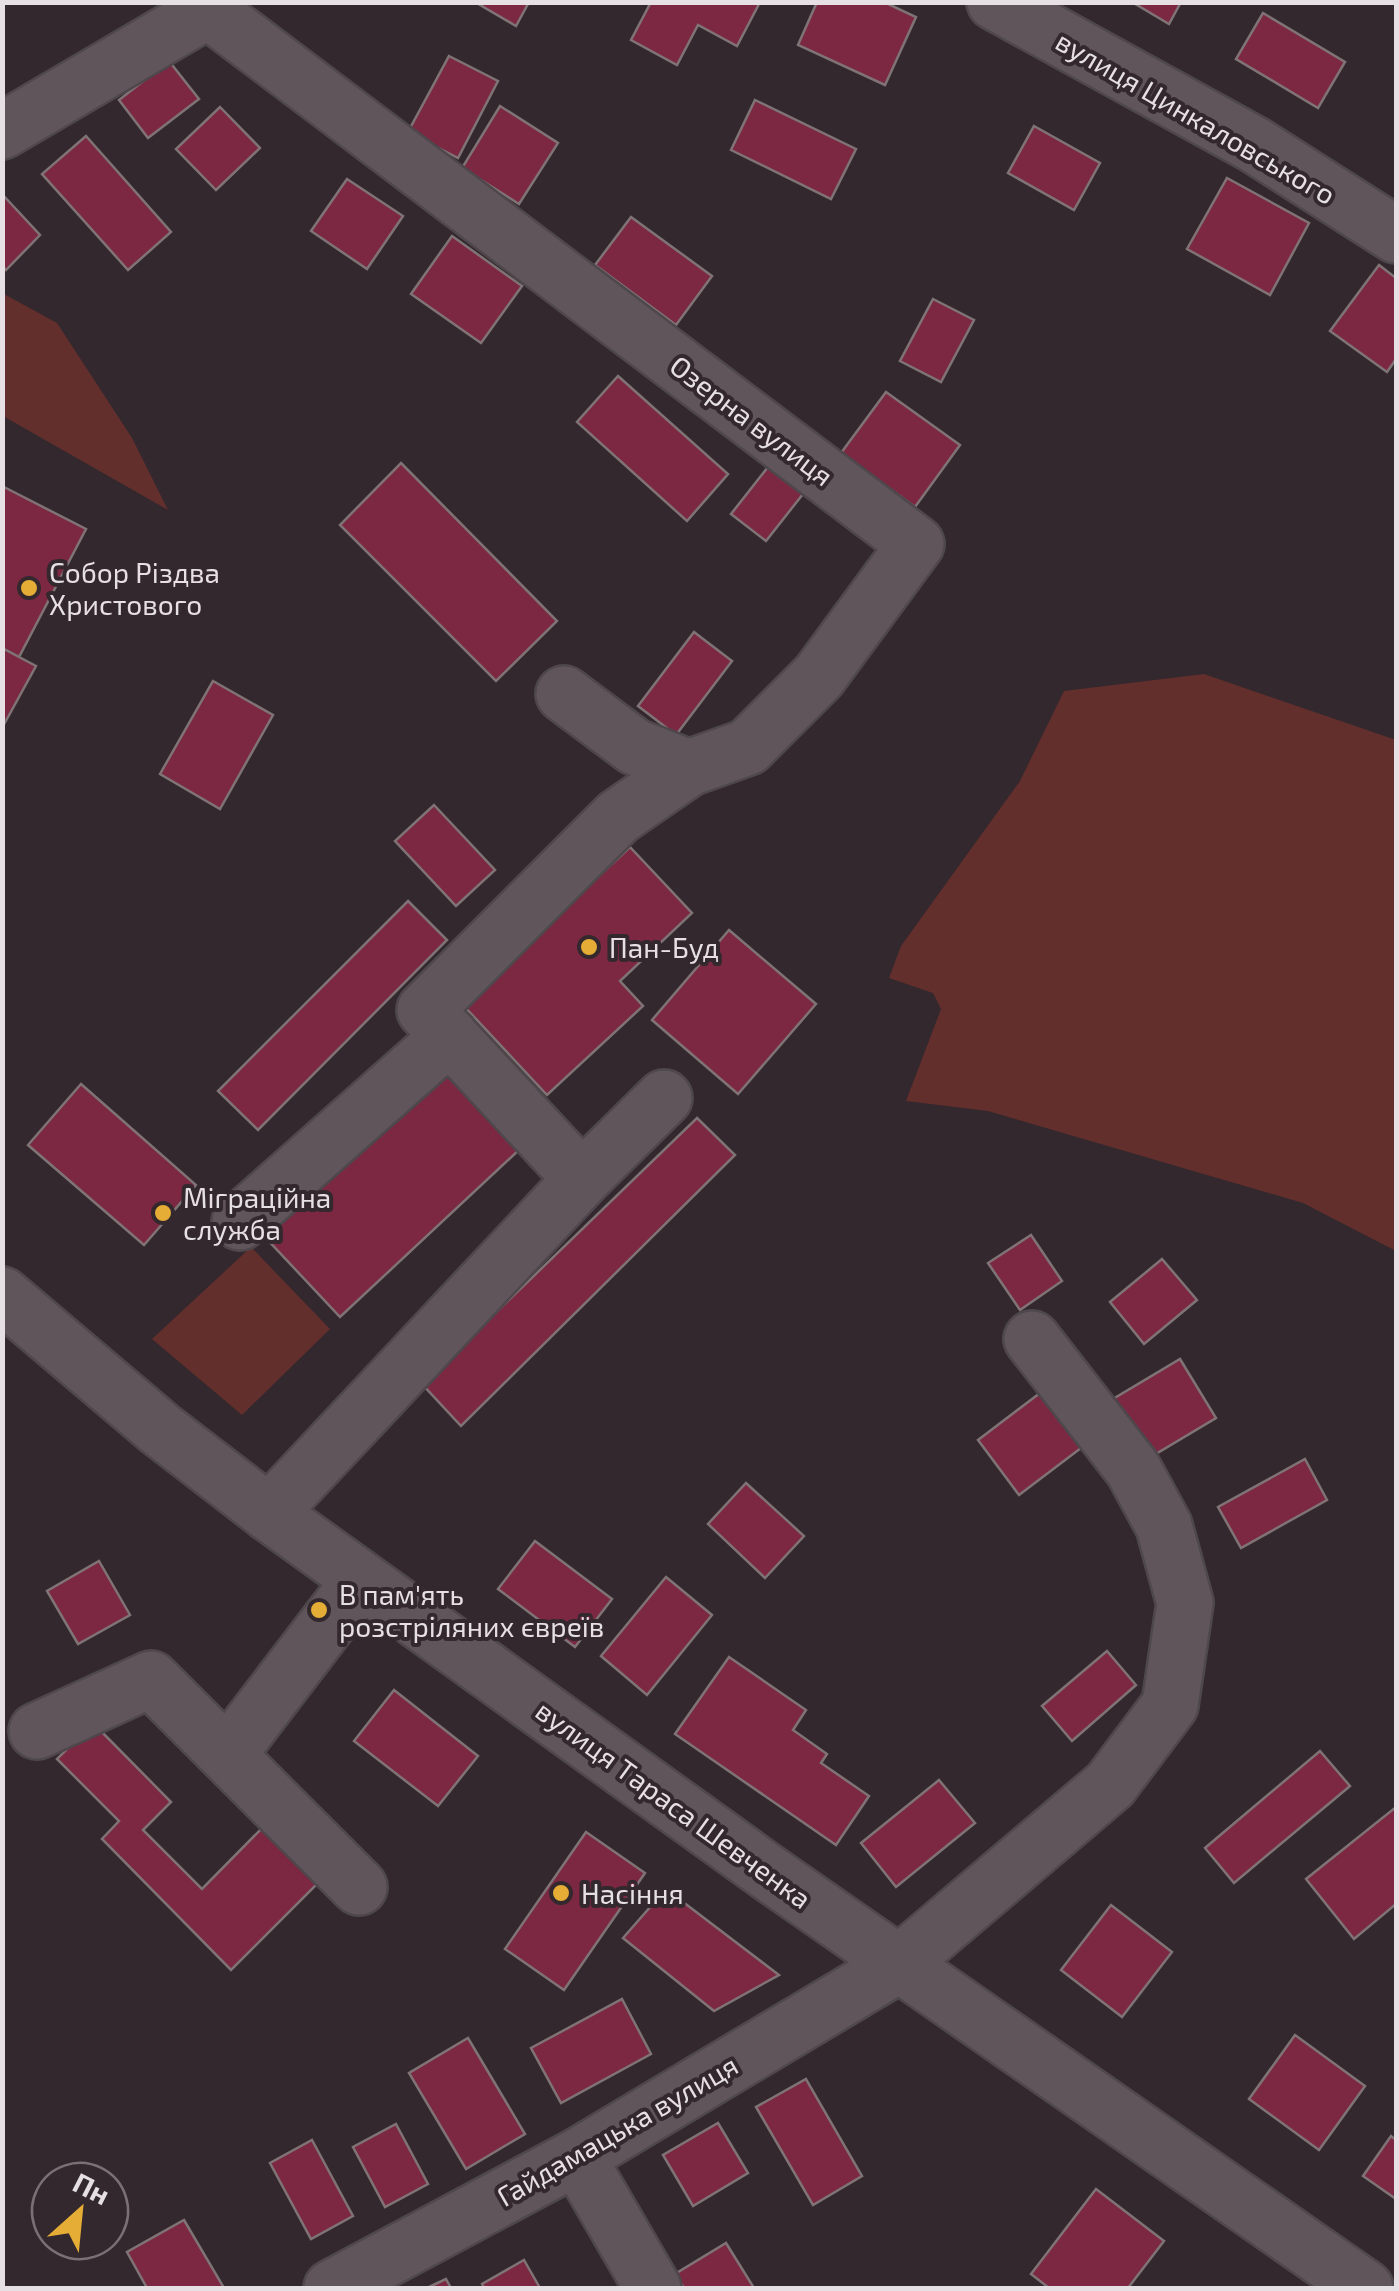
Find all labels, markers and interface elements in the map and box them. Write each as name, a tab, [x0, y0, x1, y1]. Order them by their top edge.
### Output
street label: вулиця Цинкаловського	[1050, 23, 1342, 211]
street label: Озерна вулиця	[664, 348, 840, 492]
place label: Собор Різдва Христового	[49, 555, 220, 621]
marker: Собор Різдва Христового	[18, 577, 40, 599]
place label: Пан-Буд	[609, 930, 719, 964]
marker: Пан-Буд	[578, 936, 600, 958]
place label: Міграційна служба	[183, 1180, 331, 1246]
marker: Міграційна служба	[152, 1202, 174, 1224]
place label: В пам'ять розстріляних євреїв	[339, 1577, 604, 1643]
marker: В пам'ять розстріляних євреїв	[308, 1599, 330, 1621]
street label: вулиця Тараса Шевченка	[530, 1693, 818, 1915]
place label: Насіння	[581, 1876, 684, 1910]
marker: Насіння	[550, 1882, 572, 1904]
street label: Гайдамацька вулиця	[490, 2047, 744, 2213]
north arrow	[30, 2161, 130, 2261]
text: Пн	[68, 2164, 116, 2211]

